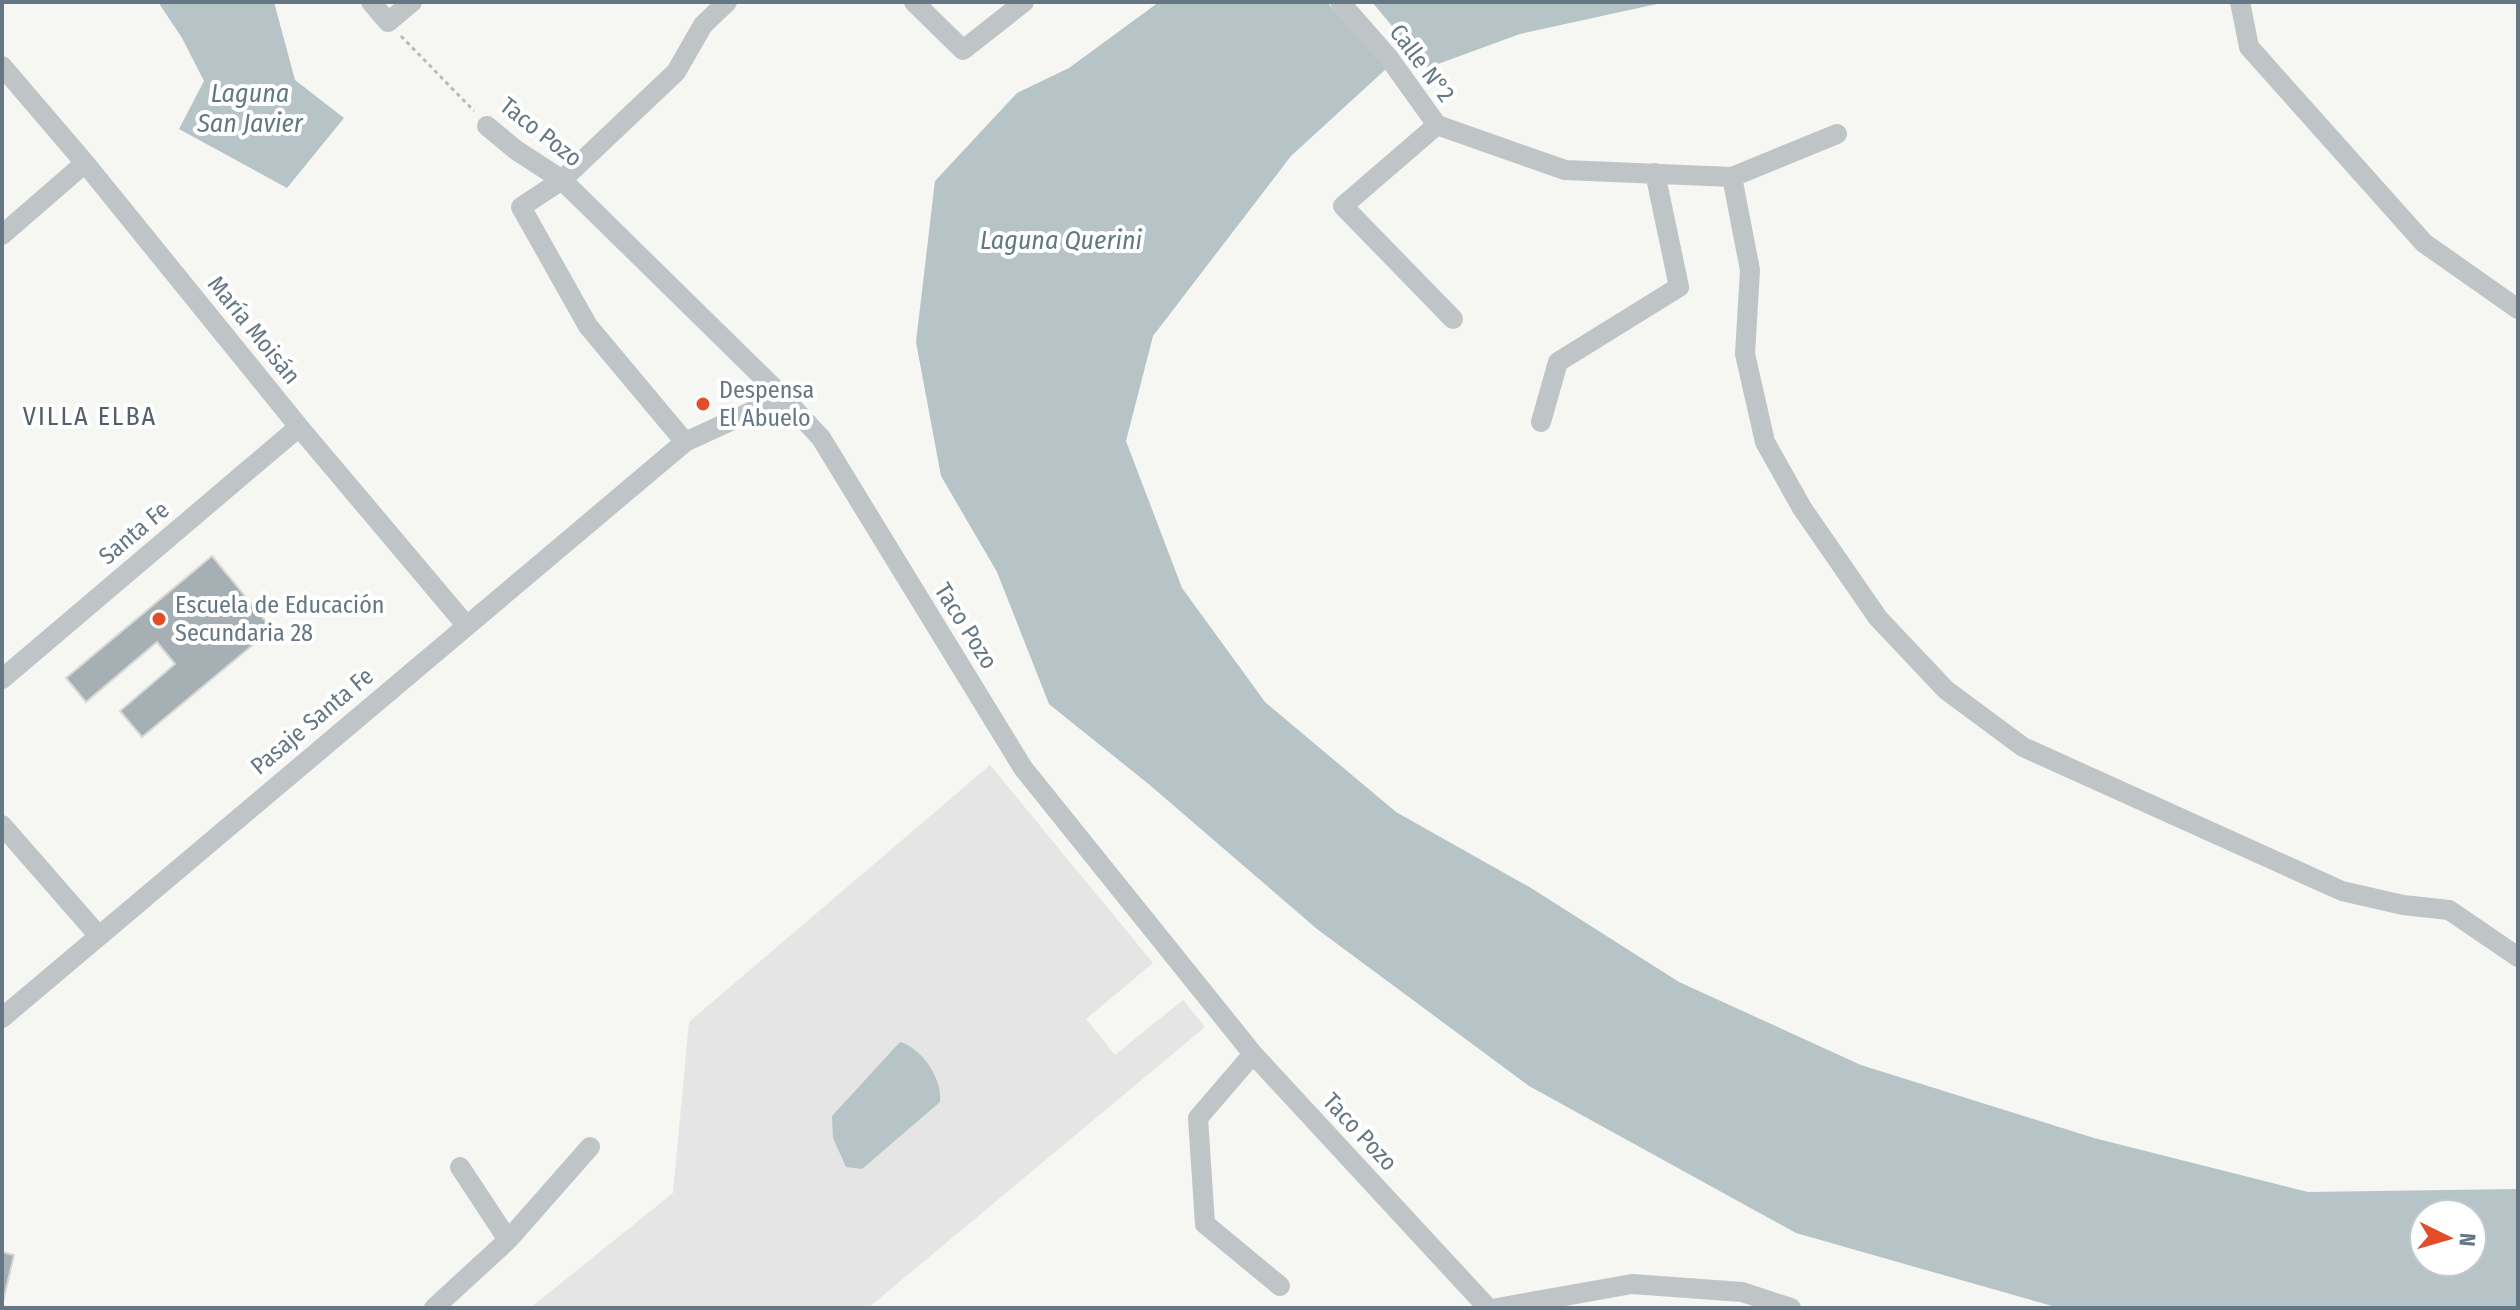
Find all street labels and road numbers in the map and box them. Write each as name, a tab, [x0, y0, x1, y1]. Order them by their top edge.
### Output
street label: Calle N°2	[1384, 19, 1460, 107]
street label: Taco Pozo	[495, 91, 587, 173]
street label: María Moisán	[202, 270, 306, 390]
street label: Santa Fe	[93, 496, 175, 570]
street label: Taco Pozo	[929, 578, 1003, 674]
street label: Pasaje Santa Fe	[245, 662, 379, 780]
street label: Taco Pozo	[1317, 1087, 1403, 1177]

